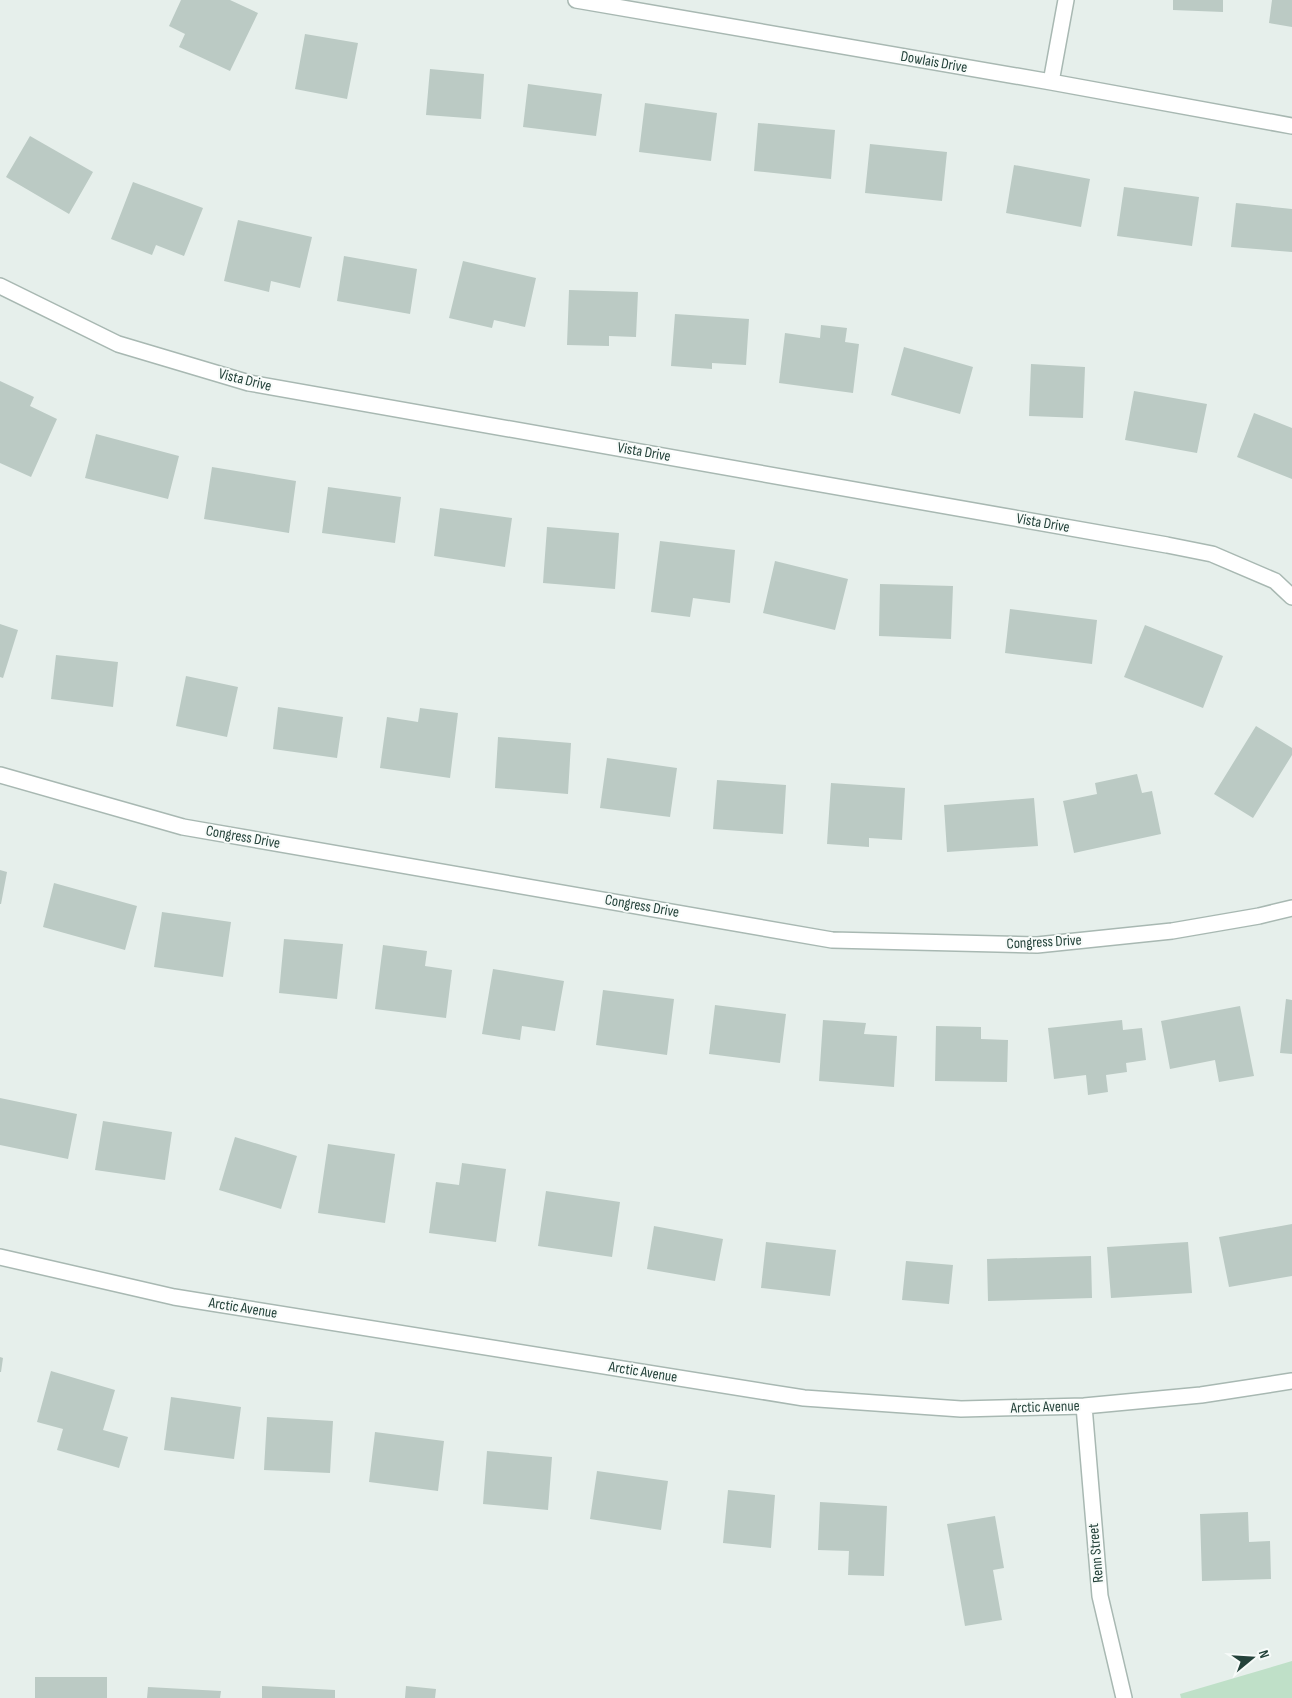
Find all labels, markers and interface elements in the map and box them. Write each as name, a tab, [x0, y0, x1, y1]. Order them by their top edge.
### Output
street label: Dowlais Drive	[899, 47, 969, 77]
street label: Vista Drive	[217, 364, 273, 396]
street label: Vista Drive	[616, 438, 672, 466]
street label: Vista Drive	[1015, 509, 1071, 537]
street label: Congress Drive	[204, 821, 282, 853]
street label: Congress Drive	[603, 890, 681, 922]
street label: Congress Drive	[1006, 931, 1082, 953]
street label: Arctic Avenue	[206, 1293, 279, 1323]
street label: Arctic Avenue	[606, 1357, 679, 1387]
street label: Arctic Avenue	[1009, 1396, 1080, 1418]
street label: Renn Street	[1084, 1522, 1108, 1584]
north arrow	[1227, 1633, 1277, 1683]
text: N	[1255, 1648, 1273, 1660]

